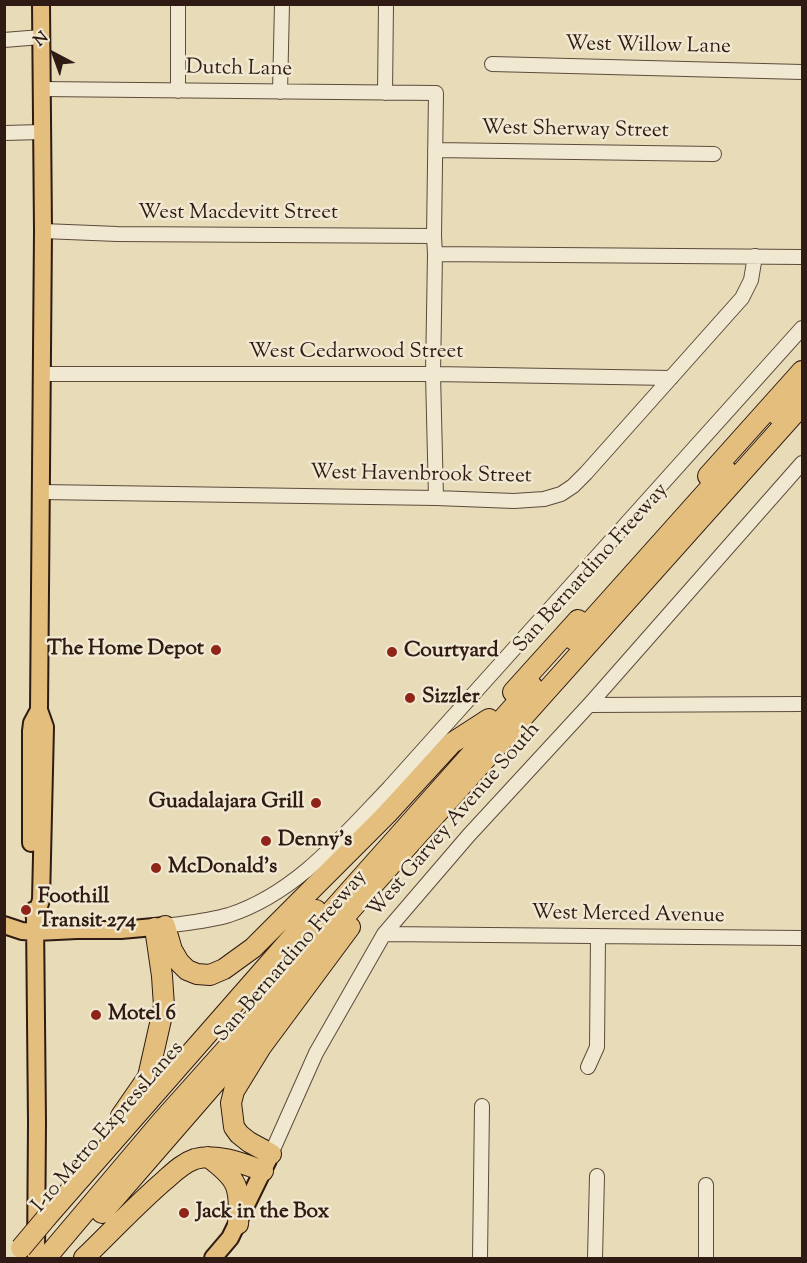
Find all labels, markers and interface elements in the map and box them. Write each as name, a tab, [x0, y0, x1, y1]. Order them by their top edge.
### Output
north arrow	[24, 24, 84, 84]
text: N	[29, 27, 54, 53]
street label: West Willow Lane	[565, 33, 731, 61]
street label: Dutch Lane	[186, 56, 292, 84]
street label: West Sherway Street	[481, 117, 669, 145]
street label: West Macdevitt Street	[138, 201, 338, 227]
street label: West Cedarwood Street	[249, 340, 463, 366]
street label: West Havenbrook Street	[310, 461, 532, 491]
street label: San Bernardino Freeway	[509, 479, 675, 659]
place label: The Home Depot	[47, 637, 204, 663]
place label: Courtyard	[404, 639, 499, 665]
marker: The Home Depot	[209, 643, 223, 657]
marker: Courtyard	[385, 645, 399, 659]
place label: Sizzler	[422, 685, 480, 711]
marker: Sizzler	[403, 691, 417, 705]
street label: West Garvey Avenue South	[363, 718, 547, 924]
place label: Guadalajara Grill	[148, 790, 304, 816]
marker: Guadalajara Grill	[309, 796, 323, 810]
place label: Denny's	[278, 828, 352, 854]
marker: Denny's	[259, 834, 273, 848]
place label: McDonald's	[168, 855, 277, 881]
marker: McDonald's	[149, 861, 163, 875]
street label: San Bernardino Freeway	[210, 866, 374, 1048]
place label: Foothill Transit 274	[38, 885, 136, 935]
street label: West Merced Avenue	[531, 902, 725, 930]
marker: Foothill Transit 274	[19, 903, 33, 917]
place label: Motel 6	[108, 1002, 176, 1028]
marker: Motel 6	[89, 1008, 103, 1022]
street label: I-10 Metro ExpressLanes	[28, 1037, 190, 1219]
place label: Jack in the Box	[196, 1200, 329, 1226]
marker: Jack in the Box	[177, 1206, 191, 1220]

